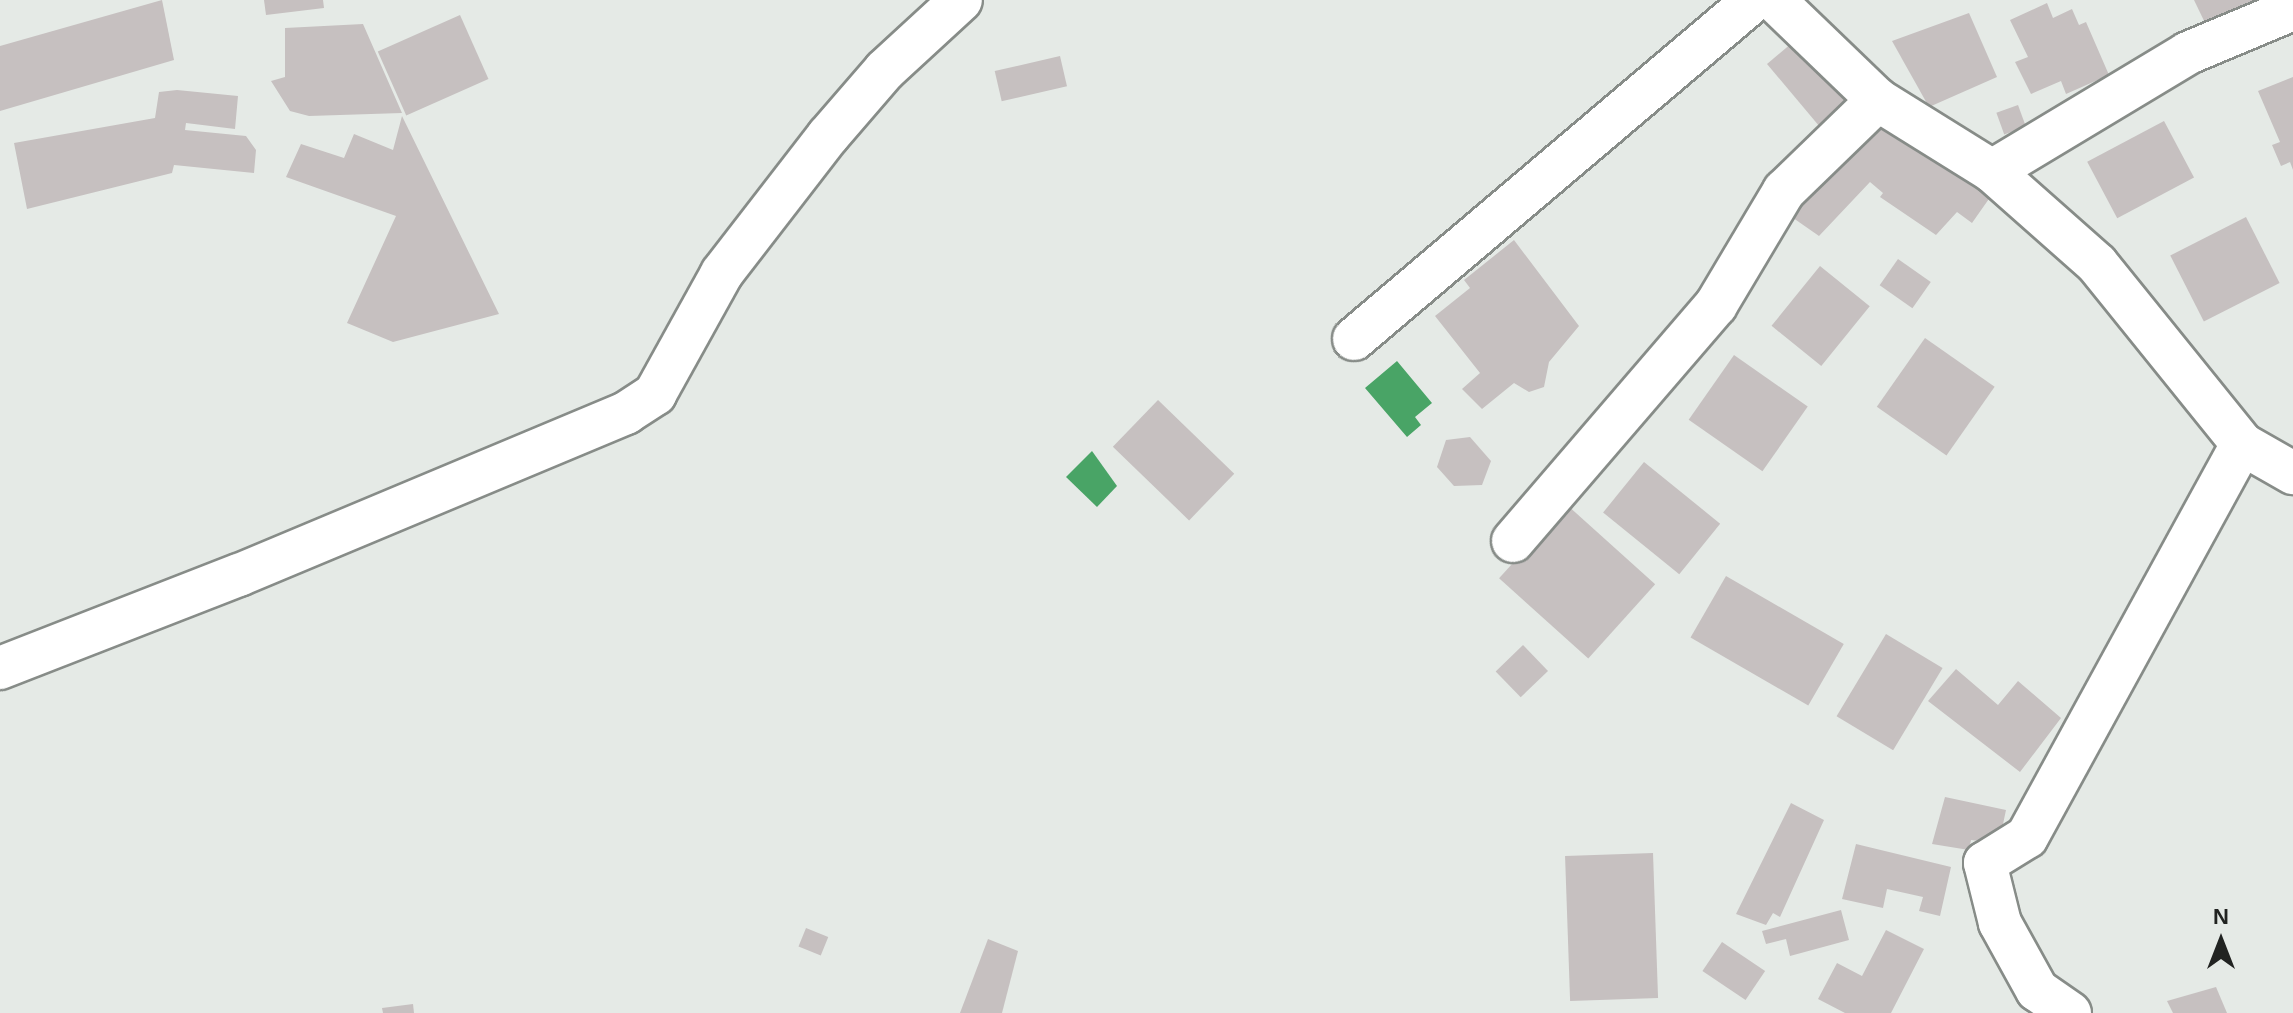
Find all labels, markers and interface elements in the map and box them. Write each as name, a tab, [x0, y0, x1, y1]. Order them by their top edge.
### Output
north arrow	[2181, 901, 2261, 981]
text: N	[2213, 904, 2229, 929]

